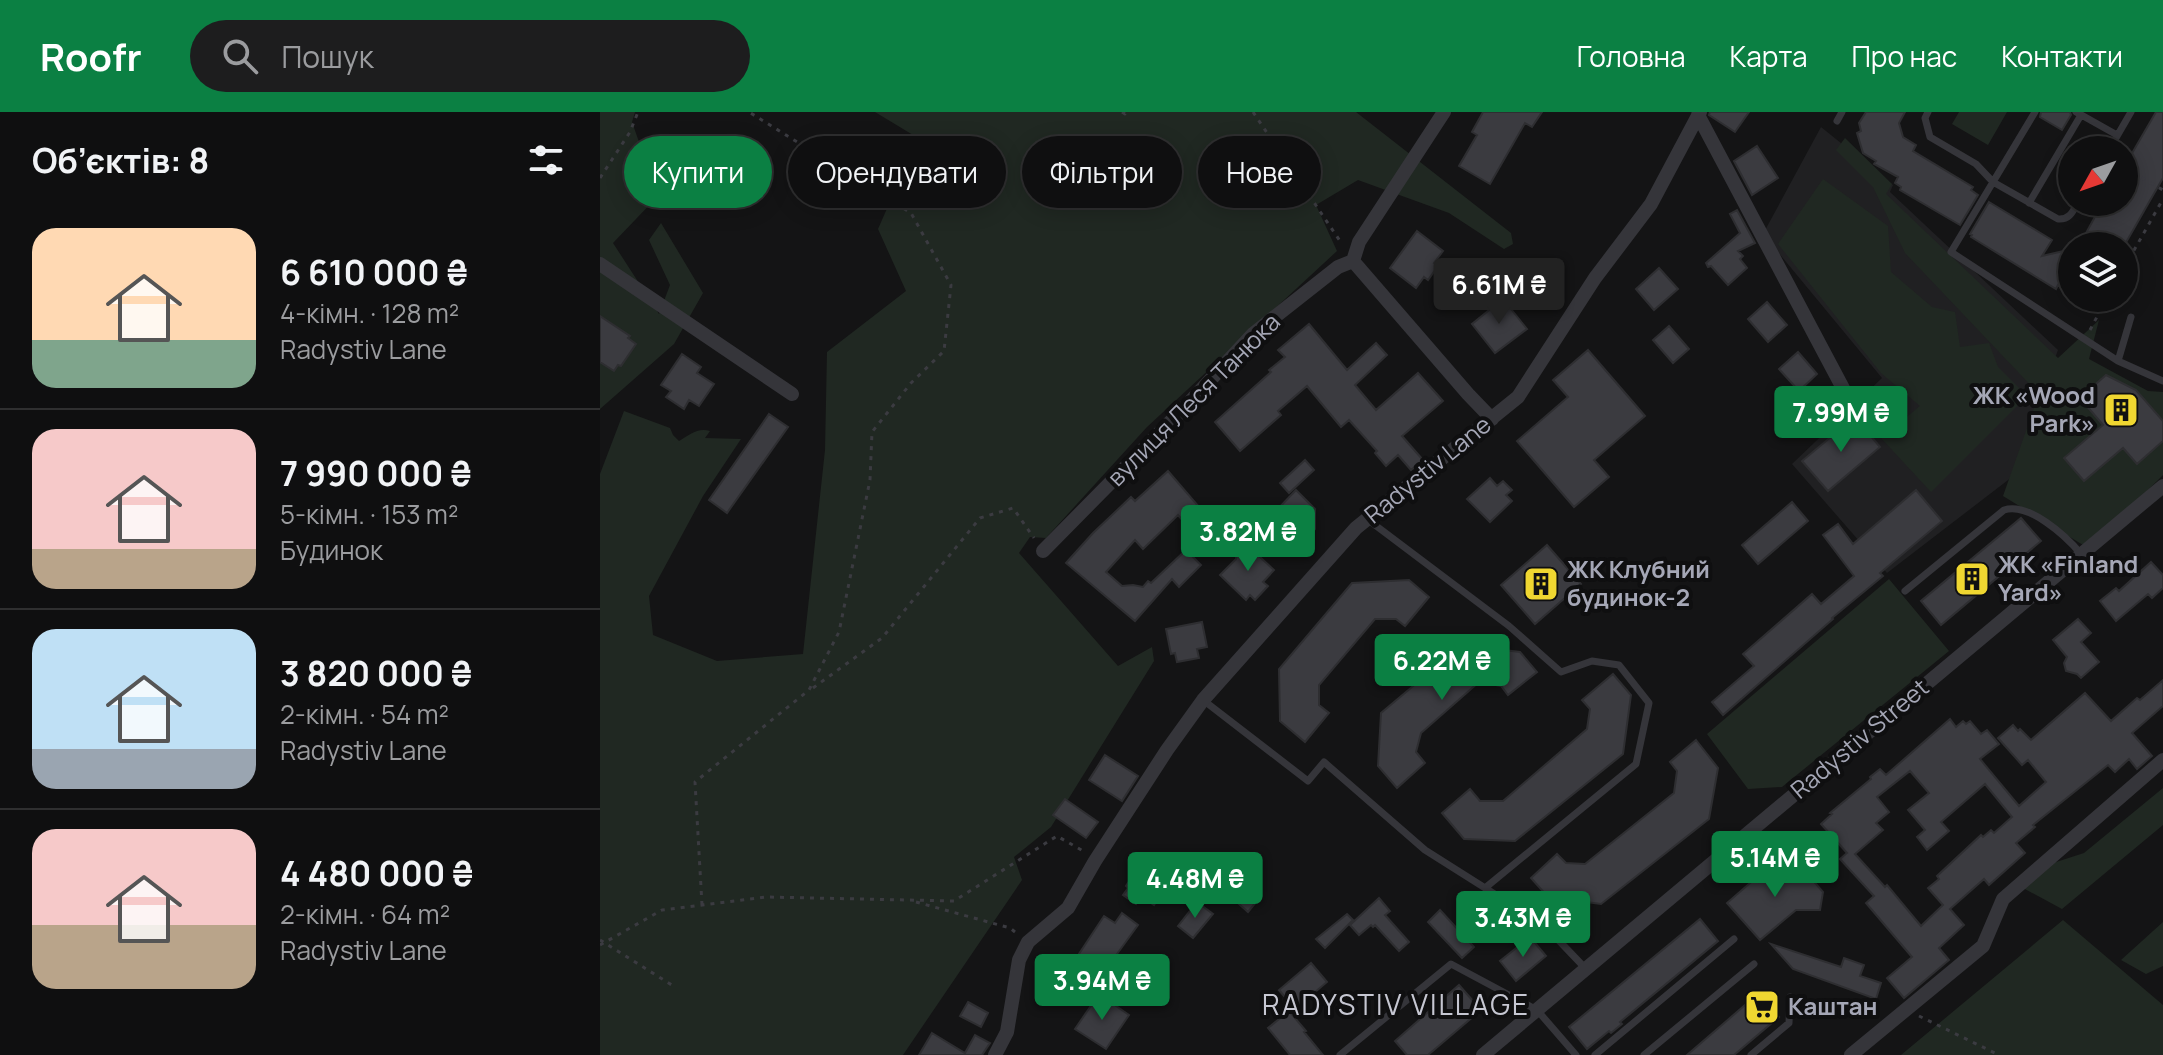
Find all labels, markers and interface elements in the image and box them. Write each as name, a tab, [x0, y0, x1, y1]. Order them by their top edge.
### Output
search box	[190, 20, 750, 92]
text: Roofr	[40, 30, 142, 82]
icon: search	[218, 34, 262, 78]
text: Пошук	[282, 36, 374, 77]
text: Головна	[1577, 37, 1686, 75]
text: Карта	[1730, 37, 1808, 75]
text: Про нас	[1852, 37, 1957, 75]
text: Контакти	[2001, 37, 2123, 75]
chip: Купити	[624, 136, 772, 208]
chip: Орендувати	[788, 136, 1006, 208]
chip: Фільтри	[1022, 136, 1182, 208]
chip: Нове	[1198, 136, 1321, 208]
north arrow	[2058, 136, 2138, 216]
map controls	[2058, 136, 2138, 312]
text: Об’єктів: 8	[32, 137, 209, 183]
icon: filters	[524, 138, 568, 182]
button: layers	[2058, 232, 2138, 312]
text: 6 610 000 ₴	[280, 249, 468, 295]
pin: 6.61M ₴	[1425, 258, 1573, 326]
icon: home	[96, 260, 192, 356]
text: 6.61M ₴	[1452, 266, 1546, 302]
text: 4-кімн. · 128 m²	[280, 295, 459, 331]
street label: вулиця Леся Танюка	[1099, 305, 1287, 493]
text: Radystiv Lane	[280, 331, 447, 367]
place label: ЖК «Wood Park»	[1973, 378, 2095, 439]
pin: 7.99M ₴	[1767, 386, 1915, 454]
building icon: ЖК «Wood Park»	[2102, 391, 2140, 429]
text: 7.99M ₴	[1792, 394, 1890, 430]
street label: Radystiv Lane	[1357, 408, 1497, 530]
text: 7 990 000 ₴	[280, 450, 472, 496]
icon: home	[96, 461, 192, 557]
text: 5-кімн. · 153 m²	[280, 496, 458, 532]
pin: 3.82M ₴	[1174, 505, 1322, 573]
text: 3.82M ₴	[1199, 513, 1297, 549]
text: Будинок	[280, 532, 383, 568]
place label: ЖК «Finland Yard»	[1998, 547, 2138, 608]
place label: ЖК Клубний будинок-2	[1567, 552, 1710, 613]
building icon: ЖК «Finland Yard»	[1953, 560, 1991, 598]
building icon: ЖК Клубний будинок-2	[1522, 565, 1560, 603]
pin: 6.22M ₴	[1368, 634, 1516, 702]
text: 6.22M ₴	[1393, 642, 1491, 678]
text: 3 820 000 ₴	[280, 650, 472, 696]
icon: home	[96, 661, 192, 757]
street label: Radystiv Street	[1783, 670, 1935, 805]
text: 2-кімн. · 54 m²	[280, 696, 449, 732]
text: Radystiv Lane	[280, 732, 447, 768]
pin: 5.14M ₴	[1701, 831, 1849, 899]
text: 5.14M ₴	[1730, 839, 1820, 875]
text: 4 480 000 ₴	[280, 850, 473, 896]
pin: 4.48M ₴	[1121, 852, 1269, 920]
text: 4.48M ₴	[1146, 860, 1244, 896]
icon: home	[96, 861, 192, 957]
pin: 3.43M ₴	[1449, 891, 1597, 959]
text: 2-кімн. · 64 m²	[280, 896, 450, 932]
text: 3.43M ₴	[1474, 899, 1572, 935]
text: Radystiv Lane	[280, 932, 447, 968]
pin: 3.94M ₴	[1028, 954, 1176, 1022]
text: 3.94M ₴	[1053, 962, 1151, 998]
district label: RADYSTIV VILLAGE	[1262, 985, 1530, 1023]
supermarket icon: Каштан	[1743, 988, 1781, 1026]
place label: Каштан	[1788, 989, 1878, 1022]

